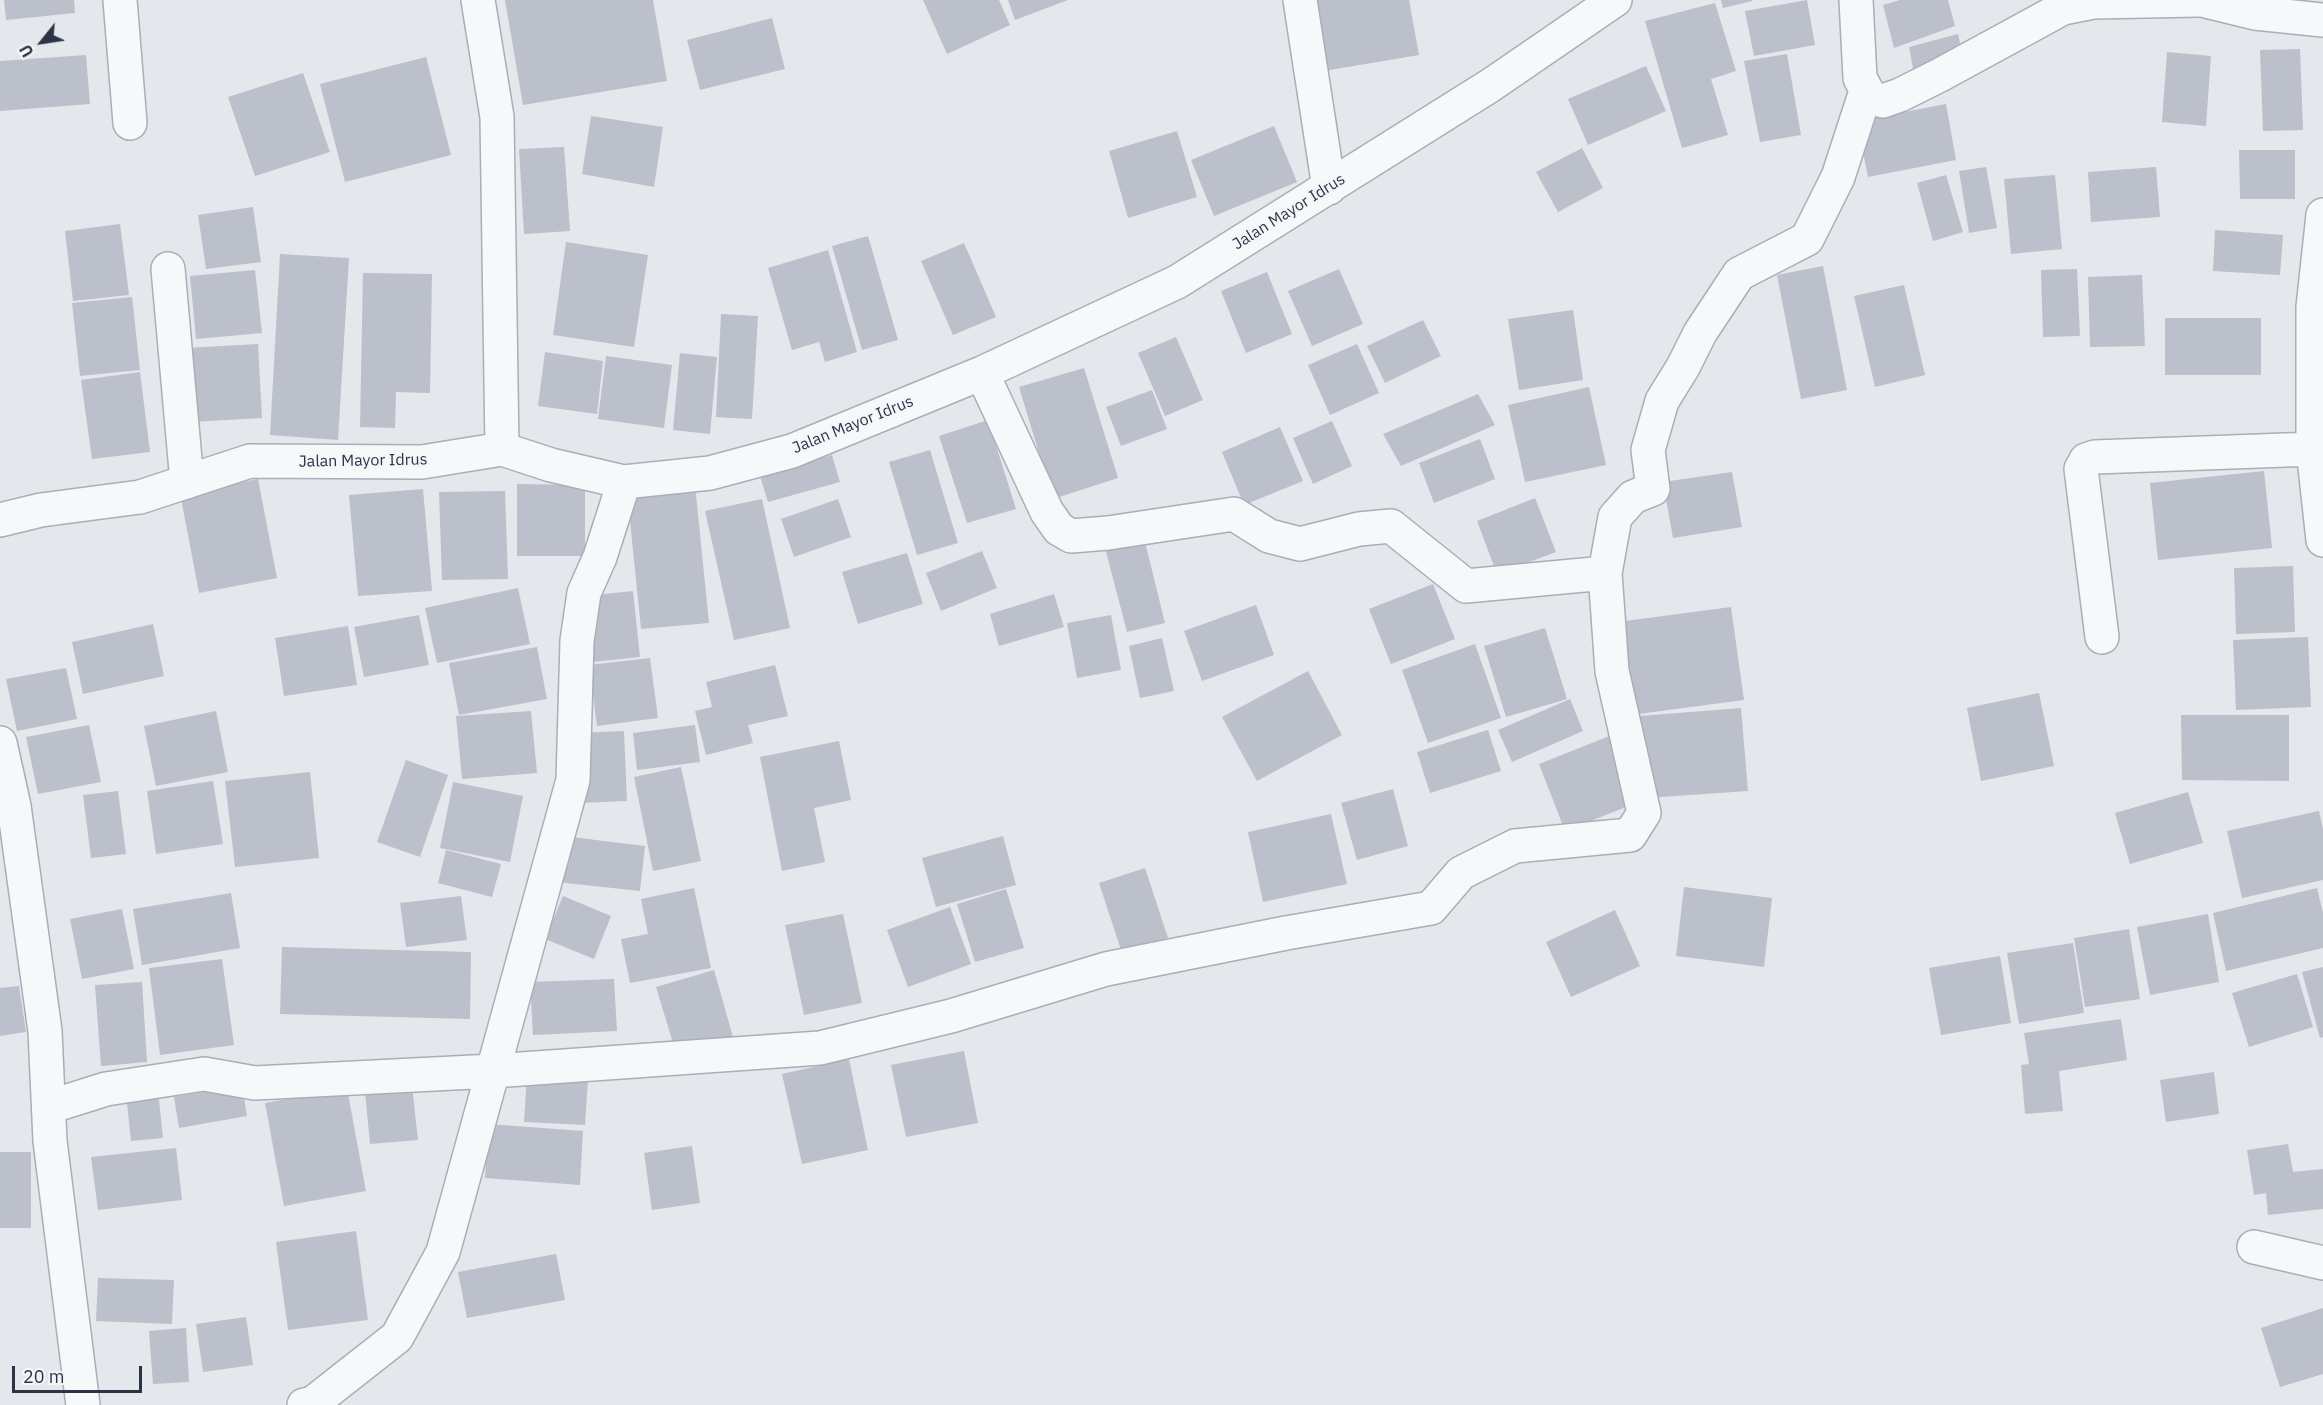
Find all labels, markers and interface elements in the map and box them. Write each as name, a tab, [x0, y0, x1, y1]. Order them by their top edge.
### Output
north arrow	[12, 12, 72, 72]
text: U	[15, 41, 38, 61]
street label: Jalan Mayor Idrus	[1229, 170, 1349, 254]
street label: Jalan Mayor Idrus	[790, 392, 916, 458]
street label: Jalan Mayor Idrus	[298, 450, 428, 472]
scale bar	[15, 1354, 146, 1392]
text: 20 m	[23, 1365, 65, 1388]

